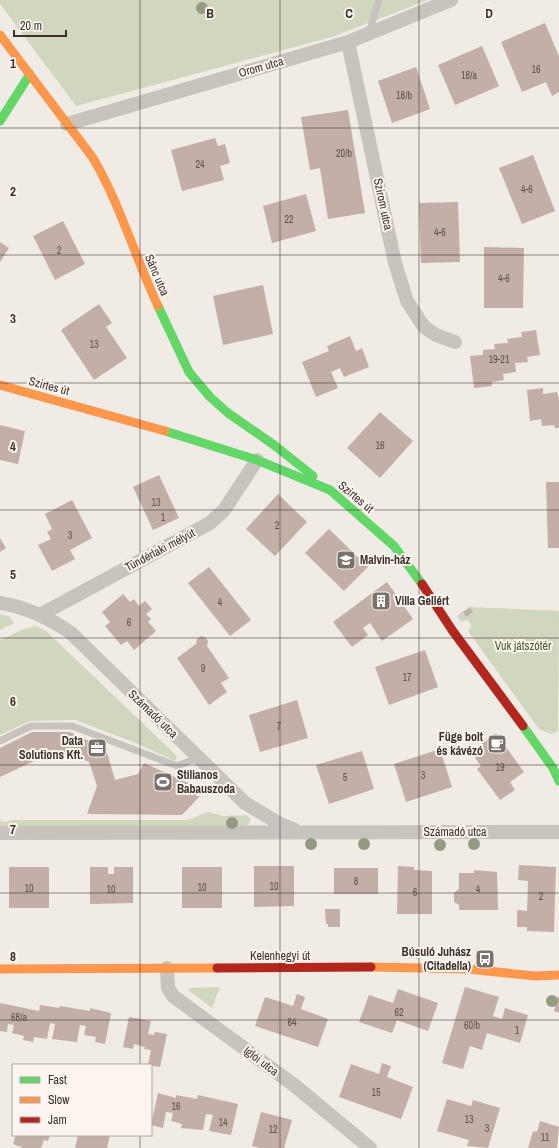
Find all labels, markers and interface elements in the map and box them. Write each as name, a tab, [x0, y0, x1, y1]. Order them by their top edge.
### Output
text: B	[206, 5, 214, 22]
text: C	[345, 5, 353, 22]
text: D	[485, 5, 493, 22]
scale bar	[14, 12, 66, 38]
text: 20 m	[20, 18, 42, 34]
street label: Orom utca	[237, 53, 286, 81]
text: 1	[10, 55, 16, 72]
house number: 16	[531, 63, 541, 76]
house number: 18/a	[461, 69, 477, 82]
house number: 18/b	[396, 89, 412, 102]
house number: 20/b	[336, 147, 352, 160]
house number: 24	[195, 158, 205, 171]
street label: Szirom utca	[370, 177, 396, 232]
text: 2	[10, 183, 16, 200]
house number: 4-6	[521, 183, 533, 196]
house number: 22	[284, 213, 294, 226]
house number: 4-6	[434, 226, 446, 239]
house number: 2	[57, 244, 62, 257]
street label: Sánc utca	[141, 252, 173, 299]
house number: 4-6	[498, 272, 510, 285]
text: 3	[10, 310, 16, 327]
house number: 13	[89, 338, 99, 351]
house number: 19-21	[489, 353, 510, 366]
street label: Szirtes út	[27, 373, 71, 399]
text: 4	[10, 438, 16, 455]
house number: 16	[375, 439, 385, 452]
street label: Szirtes út	[335, 478, 377, 517]
house number: 13	[151, 496, 161, 509]
house number: 1	[161, 511, 166, 524]
house number: 2	[275, 519, 280, 532]
street label: Tündérlaki mélyút	[122, 525, 198, 575]
house number: 3	[68, 529, 73, 542]
school or university icon: Malvin-ház	[335, 549, 357, 571]
place label: Malvin-ház	[360, 552, 410, 568]
text: 5	[10, 566, 16, 583]
building icon: Villa Gellért	[370, 590, 392, 612]
place label: Villa Gellért	[395, 593, 450, 609]
house number: 4	[218, 596, 223, 609]
house number: 6	[127, 616, 132, 629]
park label: Vuk játszótér	[495, 638, 552, 654]
house number: 9	[201, 662, 206, 675]
house number: 17	[402, 671, 412, 684]
street label: Számadó utca	[125, 686, 182, 742]
text: 6	[10, 693, 16, 710]
house number: 7	[277, 720, 282, 733]
place label: Füge bolt és kávézó	[436, 729, 484, 759]
place label: Data Solutions Kft.	[19, 733, 84, 763]
cafe icon: Füge bolt és kávézó	[486, 733, 508, 755]
office icon: Data Solutions Kft.	[86, 737, 108, 759]
house number: 19	[495, 761, 505, 774]
place label: Stilianos Babauszoda	[177, 767, 235, 797]
house number: 3	[421, 769, 426, 782]
sports icon: Stilianos Babauszoda	[152, 771, 174, 793]
house number: 5	[343, 771, 348, 784]
text: 7	[10, 821, 16, 838]
street label: Számadó utca	[424, 824, 487, 840]
house number: 8	[354, 875, 359, 888]
house number: 10	[269, 880, 279, 893]
house number: 10	[197, 881, 207, 894]
house number: 10	[24, 882, 34, 895]
house number: 10	[106, 883, 116, 896]
house number: 4	[476, 883, 481, 896]
house number: 6	[413, 886, 418, 899]
house number: 2	[539, 890, 544, 903]
place label: Búsuló Juhász (Citadella)	[402, 944, 471, 974]
text: 8	[10, 948, 16, 965]
street label: Kelenhegyi út	[250, 948, 310, 964]
bus stop icon: Búsuló Juhász (Citadella)	[474, 948, 496, 970]
house number: 62	[394, 1006, 404, 1019]
house number: 68/a	[11, 1011, 27, 1024]
house number: 64	[287, 1016, 297, 1029]
house number: 60/b	[464, 1019, 480, 1032]
house number: 1	[515, 1024, 520, 1037]
street label: Iglói utca	[240, 1043, 282, 1080]
legend	[12, 1064, 152, 1136]
text: Fast	[48, 1072, 67, 1088]
house number: 15	[371, 1086, 381, 1099]
text: Slow	[48, 1092, 70, 1108]
house number: 16	[171, 1100, 181, 1113]
text: Jam	[48, 1112, 67, 1128]
house number: 13	[464, 1113, 474, 1126]
house number: 14	[218, 1116, 228, 1129]
house number: 3	[485, 1122, 490, 1135]
house number: 12	[268, 1123, 278, 1136]
house number: 11	[541, 1131, 550, 1144]

